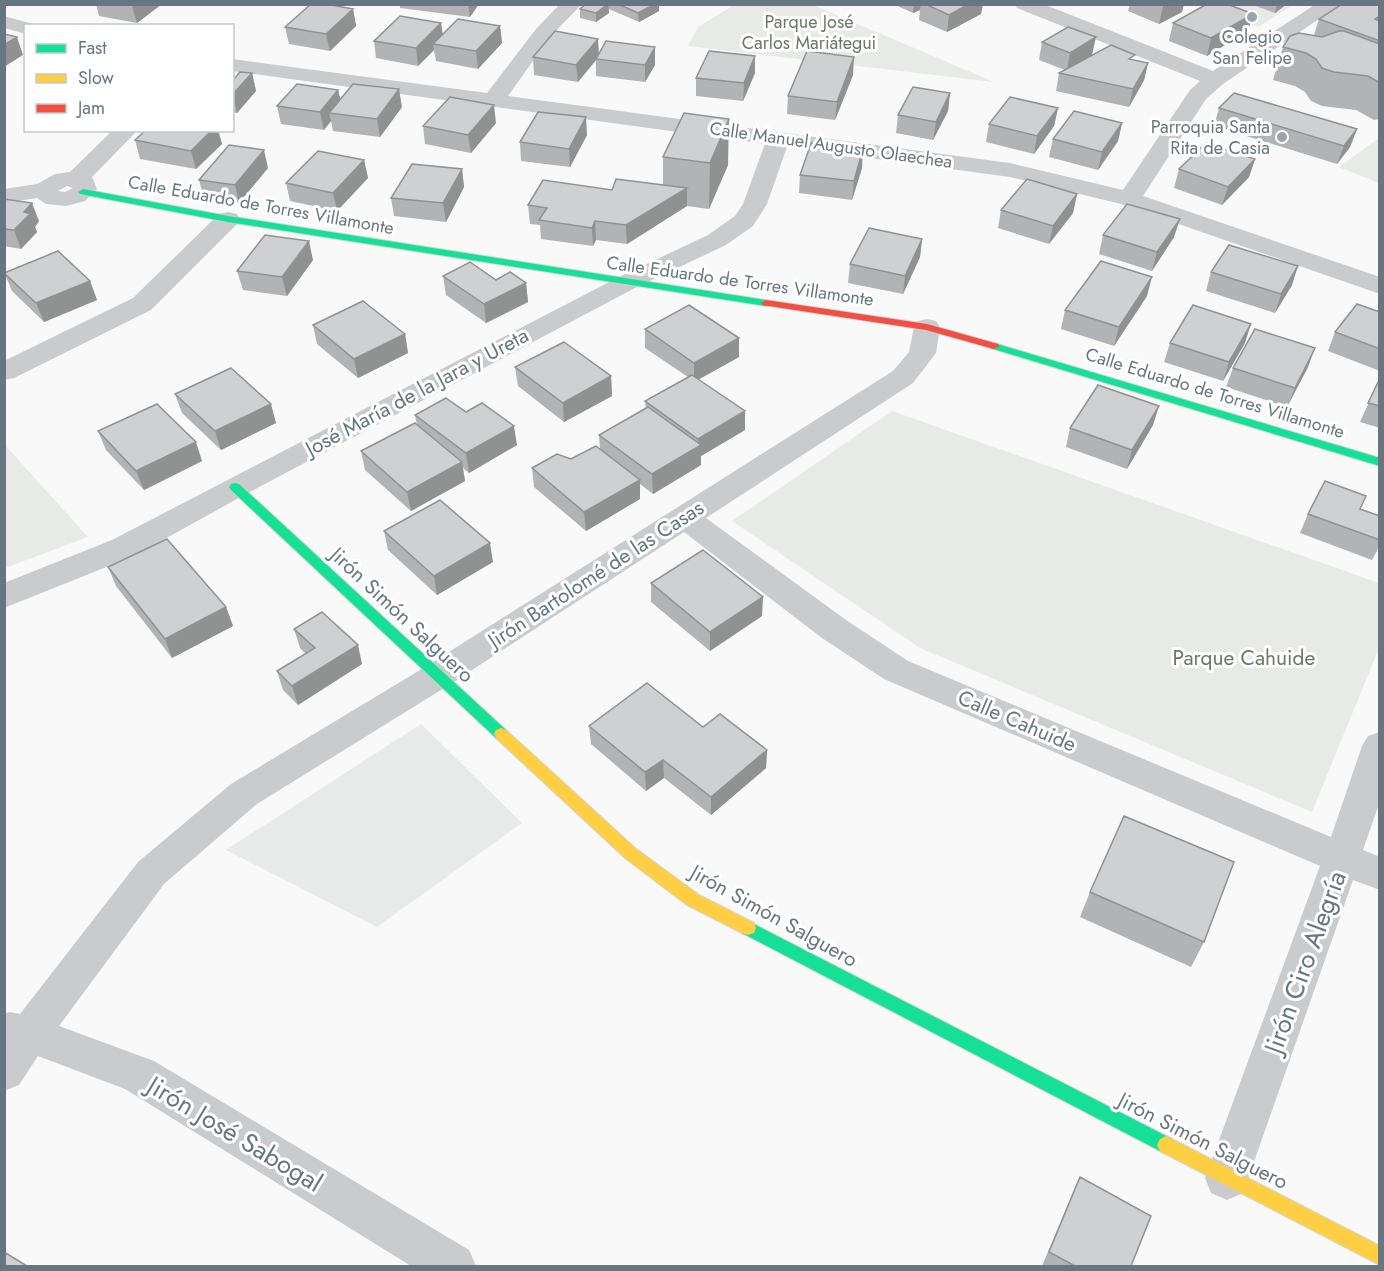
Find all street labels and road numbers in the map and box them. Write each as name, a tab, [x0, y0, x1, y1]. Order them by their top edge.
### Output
street label: Calle Manuel Augusto Olaechea	[708, 115, 954, 175]
street label: Calle Eduardo de Torres Villamonte	[126, 169, 396, 241]
street label: Calle Eduardo de Torres Villamonte	[605, 249, 875, 313]
street label: José María de la Jara y Ureta	[297, 320, 534, 465]
street label: Calle Eduardo de Torres Villamonte	[1082, 341, 1348, 445]
street label: Jirón Bartolomé de las Casas	[480, 493, 710, 657]
street label: Jirón Simón Salguero	[321, 538, 481, 690]
street label: Calle Cahuide	[953, 683, 1081, 760]
street label: Jirón Simón Salguero	[682, 856, 863, 974]
street label: Jirón Ciro Alegría	[1253, 865, 1356, 1061]
street label: Jirón José Sabogal	[138, 1065, 330, 1201]
street label: Jirón Simón Salguero	[1110, 1084, 1293, 1197]

